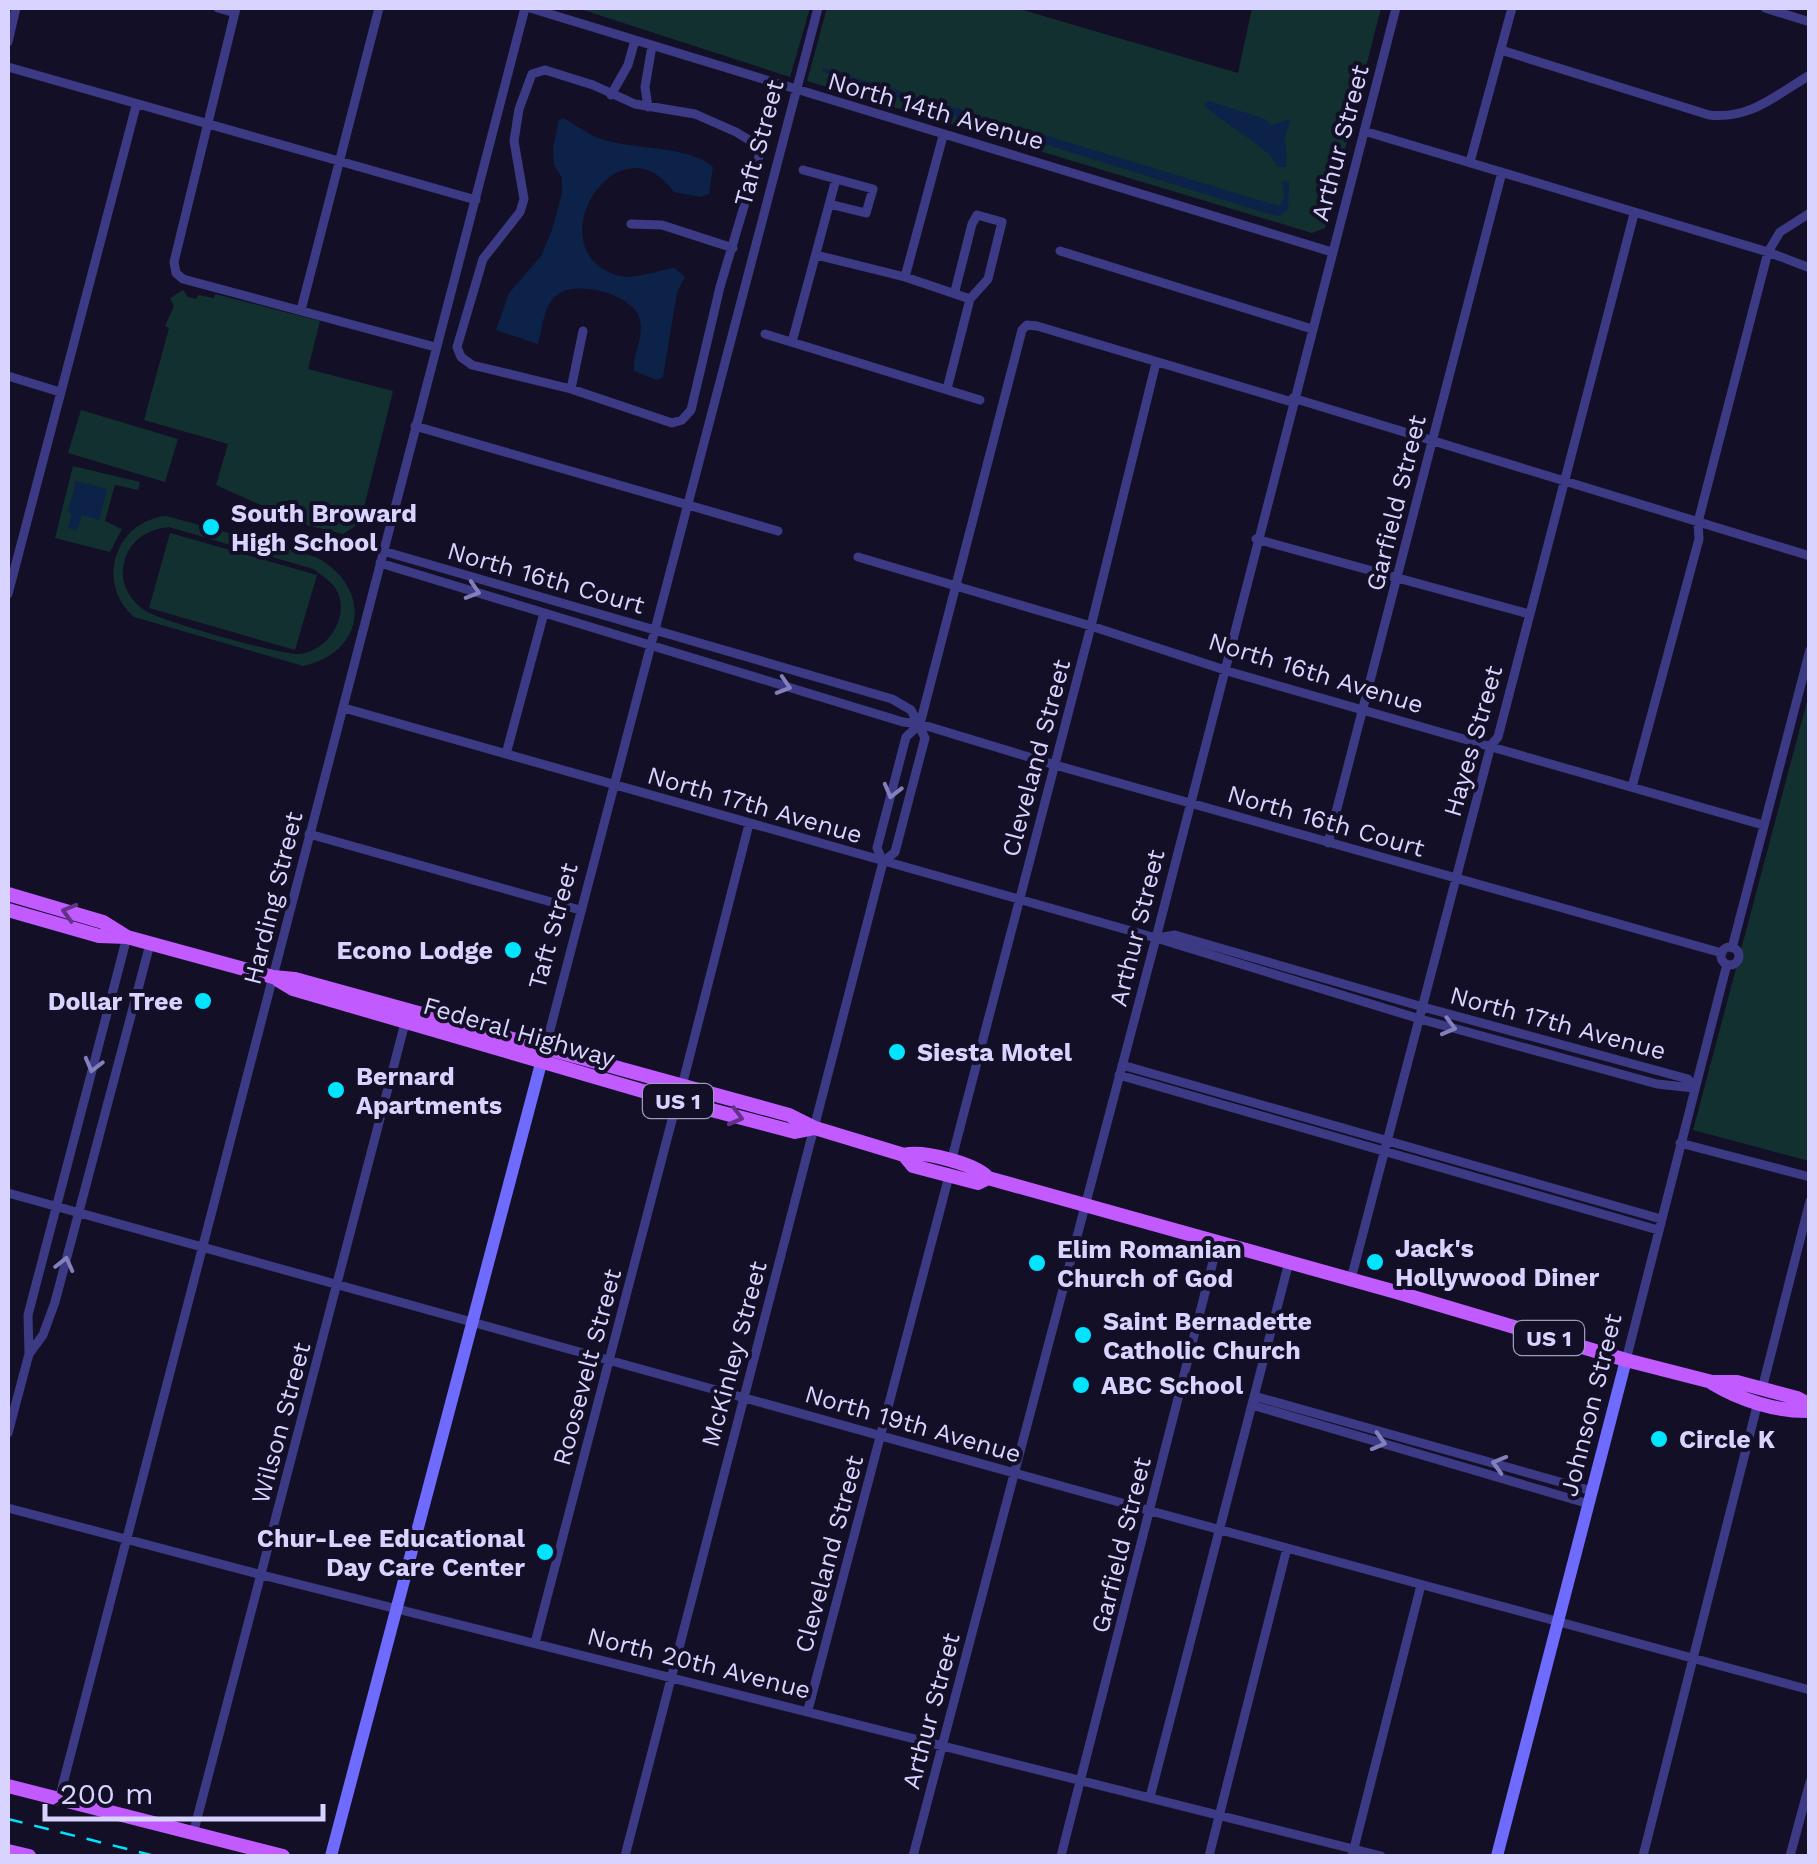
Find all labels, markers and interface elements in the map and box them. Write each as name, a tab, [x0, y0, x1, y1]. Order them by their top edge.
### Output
street label: Arthur Street	[1305, 61, 1375, 224]
street label: North 14th Avenue	[825, 66, 1047, 156]
street label: Taft Street	[728, 76, 790, 209]
street label: Garfield Street	[1360, 411, 1432, 594]
place label: South Broward High School	[231, 499, 417, 557]
marker: South Broward High School	[200, 516, 222, 538]
street label: North 16th Court	[444, 536, 648, 620]
one-way arrow	[464, 580, 481, 600]
street label: North 16th Avenue	[1205, 626, 1427, 720]
street label: Cleveland Street	[996, 656, 1076, 860]
street label: Hayes Street	[1438, 662, 1509, 820]
one-way arrow	[775, 674, 792, 695]
street label: North 17th Avenue	[644, 760, 866, 850]
street label: North 16th Court	[1224, 779, 1428, 863]
one-way arrow	[883, 782, 904, 799]
street label: Harding Street	[238, 808, 309, 987]
street label: Arthur Street	[1103, 846, 1171, 1009]
street label: Taft Street	[522, 859, 584, 992]
one-way arrow	[61, 903, 78, 924]
place label: Econo Lodge	[337, 936, 493, 965]
marker: Econo Lodge	[502, 939, 524, 961]
street label: North 17th Avenue	[1447, 980, 1669, 1066]
place label: Dollar Tree	[48, 987, 183, 1016]
marker: Dollar Tree	[192, 990, 214, 1012]
street label: Federal Highway	[420, 991, 618, 1073]
one-way arrow	[1440, 1016, 1457, 1037]
place label: Siesta Motel	[917, 1038, 1073, 1067]
marker: Siesta Motel	[886, 1041, 908, 1063]
one-way arrow	[84, 1056, 105, 1073]
place label: Bernard Apartments	[356, 1062, 502, 1120]
marker: Bernard Apartments	[325, 1079, 347, 1101]
road number: US 1	[643, 1084, 713, 1118]
one-way arrow	[727, 1105, 744, 1126]
place label: Jack's Hollywood Diner	[1395, 1234, 1600, 1292]
place label: Elim Romanian Church of God	[1057, 1235, 1242, 1293]
marker: Jack's Hollywood Diner	[1364, 1251, 1386, 1273]
marker: Elim Romanian Church of God	[1026, 1252, 1048, 1274]
one-way arrow	[53, 1256, 74, 1273]
street label: McKinley Street	[695, 1257, 773, 1450]
street label: Roosevelt Street	[547, 1265, 627, 1468]
place label: Saint Bernadette Catholic Church	[1103, 1307, 1312, 1365]
street label: Johnson Street	[1554, 1310, 1628, 1499]
road number: US 1	[1514, 1321, 1584, 1355]
marker: Saint Bernadette Catholic Church	[1072, 1324, 1094, 1346]
street label: Wilson Street	[246, 1339, 317, 1507]
place label: ABC School	[1101, 1371, 1244, 1400]
marker: ABC School	[1070, 1374, 1092, 1396]
street label: North 19th Avenue	[802, 1379, 1024, 1469]
place label: Circle K	[1679, 1425, 1776, 1454]
marker: Circle K	[1648, 1428, 1670, 1450]
one-way arrow	[1370, 1430, 1387, 1451]
street label: Cleveland Street	[789, 1452, 869, 1656]
street label: Garfield Street	[1085, 1453, 1157, 1636]
one-way arrow	[1491, 1455, 1508, 1476]
place label: Chur-Lee Educational Day Care Center	[257, 1524, 526, 1582]
marker: Chur-Lee Educational Day Care Center	[534, 1541, 556, 1563]
street label: North 20th Avenue	[584, 1621, 814, 1705]
street label: Arthur Street	[896, 1629, 966, 1792]
scale bar	[45, 1759, 322, 1821]
text: 200 m	[60, 1776, 154, 1811]

